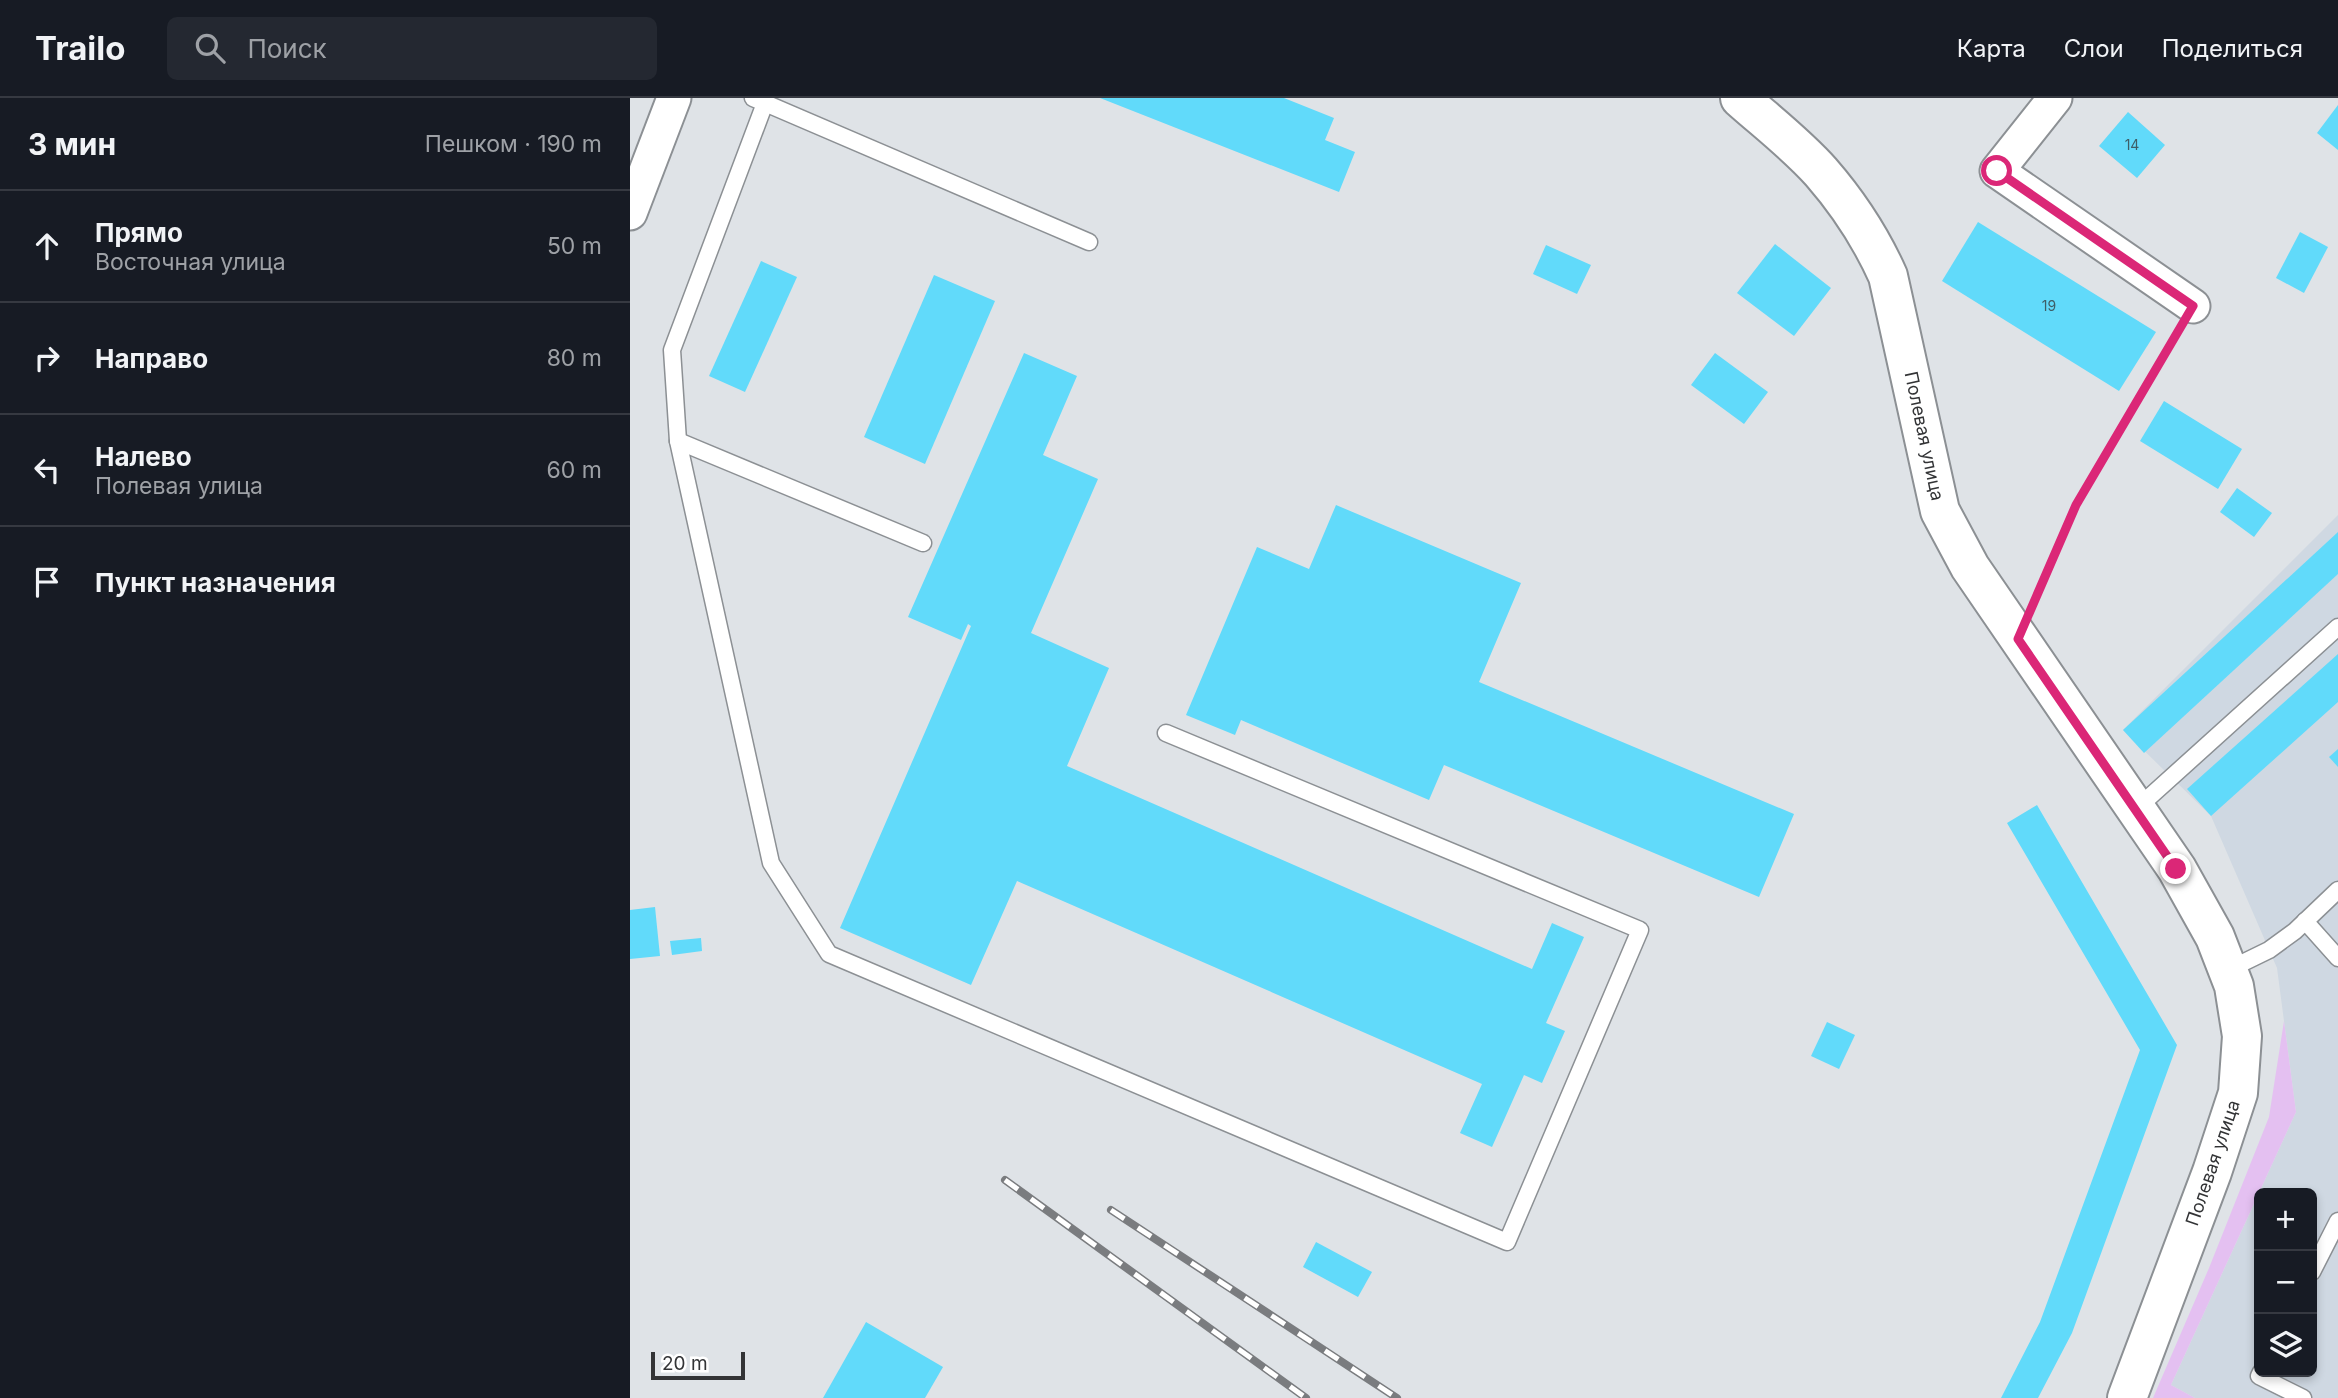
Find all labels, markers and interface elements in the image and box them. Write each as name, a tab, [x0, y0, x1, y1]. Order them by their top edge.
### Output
search box	[167, 17, 657, 80]
text: Trailo	[35, 28, 125, 68]
icon: search	[191, 29, 229, 67]
text: Поиск	[247, 33, 327, 64]
text: Карта	[1957, 34, 2026, 63]
text: Слои	[2064, 34, 2124, 63]
text: Поделиться	[2162, 34, 2303, 63]
text: 3 мин	[28, 126, 116, 162]
text: Пешком · 190 m	[425, 130, 602, 158]
house number: 14	[2125, 136, 2139, 153]
route start	[1981, 155, 2012, 186]
text: Прямо	[95, 217, 183, 248]
icon: ahead	[28, 227, 66, 265]
text: 50 m	[547, 232, 602, 260]
text: Восточная улица	[95, 248, 286, 276]
house number: 19	[2042, 297, 2056, 314]
icon: right	[28, 339, 66, 377]
text: Направо	[95, 343, 208, 374]
text: 80 m	[547, 344, 602, 372]
street label: Полевая улица	[1901, 369, 1948, 502]
text: Налево	[95, 441, 192, 472]
icon: left	[28, 451, 66, 489]
text: 60 m	[547, 456, 602, 484]
text: Полевая улица	[95, 472, 263, 500]
icon: arrive	[28, 563, 66, 601]
text: Пункт назначения	[95, 567, 336, 598]
route end	[2160, 853, 2191, 884]
street label: Полевая улица	[2181, 1097, 2244, 1228]
map controls	[2254, 1188, 2317, 1377]
button: +	[2254, 1188, 2317, 1251]
button: −	[2254, 1251, 2317, 1314]
button: layers	[2254, 1314, 2317, 1377]
scale bar	[651, 1349, 746, 1381]
text: 20 m	[662, 1352, 708, 1375]

